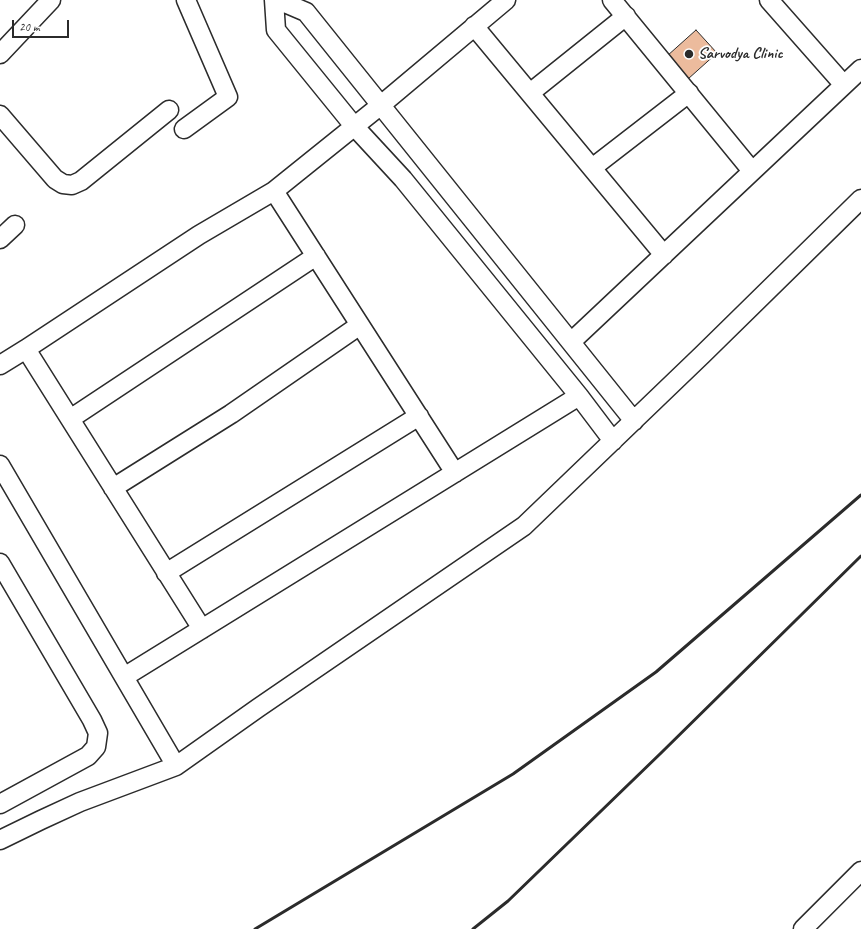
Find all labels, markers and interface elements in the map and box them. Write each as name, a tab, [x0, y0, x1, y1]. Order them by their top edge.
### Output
scale bar	[14, 12, 71, 38]
text: 20 m	[19, 19, 39, 35]
place label: Sarvodya Clinic	[698, 44, 782, 64]
marker: Sarvodya Clinic	[683, 48, 695, 60]

